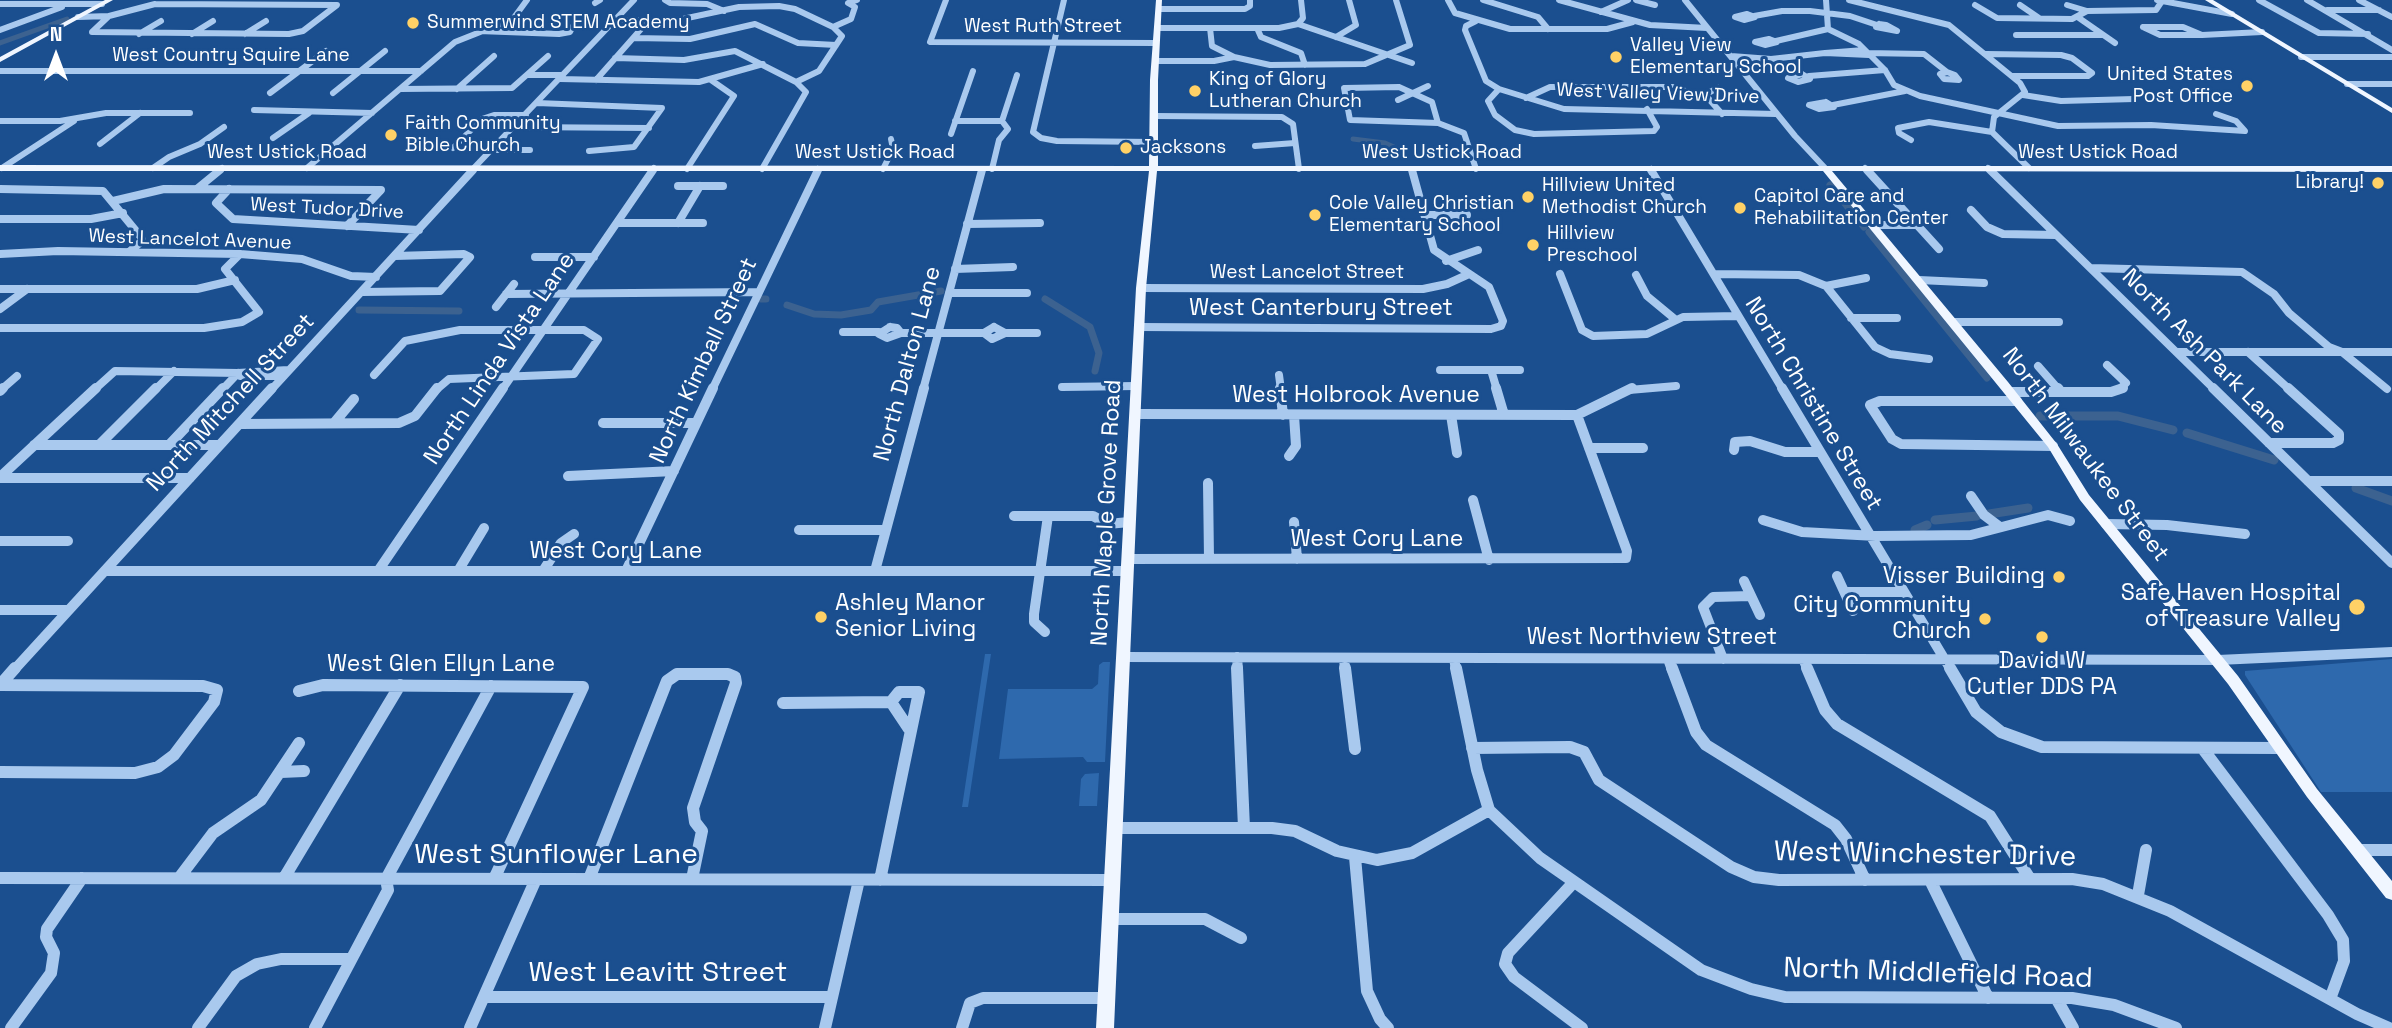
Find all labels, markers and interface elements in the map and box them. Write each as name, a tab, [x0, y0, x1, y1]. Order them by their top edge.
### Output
place label: Summerwind STEM Academy	[427, 12, 690, 34]
marker: Summerwind STEM Academy	[405, 15, 421, 31]
street label: West Ruth Street	[964, 16, 1122, 38]
north arrow	[21, 21, 91, 91]
text: N	[50, 22, 62, 47]
place label: Valley View Elementary School	[1630, 35, 1802, 79]
street label: West Country Squire Lane	[112, 45, 350, 67]
marker: Valley View Elementary School	[1608, 49, 1624, 65]
place label: United States Post Office	[2107, 64, 2233, 108]
place label: King of Glory Lutheran Church	[1209, 69, 1362, 113]
marker: United States Post Office	[2239, 78, 2255, 94]
street label: West Valley View Drive	[1556, 79, 1760, 109]
marker: King of Glory Lutheran Church	[1187, 83, 1203, 99]
place label: Faith Community Bible Church	[405, 113, 561, 157]
marker: Faith Community Bible Church	[383, 127, 399, 143]
place label: Jacksons	[1140, 137, 1226, 159]
marker: Jacksons	[1118, 140, 1134, 156]
street label: West Ustick Road	[207, 142, 367, 164]
street label: West Ustick Road	[795, 142, 955, 164]
street label: West Ustick Road	[1362, 142, 1522, 164]
street label: West Ustick Road	[2018, 142, 2178, 164]
place label: Library!	[2295, 172, 2364, 194]
place label: Hillview United Methodist Church	[1542, 175, 1707, 219]
marker: Library!	[2370, 175, 2386, 191]
place label: Capitol Care and Rehabilitation Center	[1754, 186, 1948, 230]
marker: Hillview United Methodist Church	[1520, 189, 1536, 205]
place label: Cole Valley Christian Elementary School	[1329, 193, 1514, 237]
street label: West Tudor Drive	[250, 194, 404, 224]
marker: Capitol Care and Rehabilitation Center	[1732, 200, 1748, 216]
marker: Cole Valley Christian Elementary School	[1307, 207, 1323, 223]
place label: Hillview Preschool	[1547, 223, 1638, 267]
street label: West Lancelot Avenue	[88, 225, 292, 255]
marker: Hillview Preschool	[1525, 237, 1541, 253]
street label: North Linda Vista Lane	[419, 248, 581, 470]
street label: North Kimball Street	[644, 254, 764, 468]
street label: West Lancelot Street	[1210, 262, 1404, 284]
street label: North Dalton Lane	[869, 263, 947, 465]
street label: North Ash Park Lane	[2116, 264, 2292, 440]
street label: North Christine Street	[1738, 292, 1888, 516]
street label: West Canterbury Street	[1189, 295, 1453, 323]
street label: North Mitchell Street	[141, 308, 321, 498]
street label: North Milwaukee Street	[1996, 343, 2174, 567]
street label: North Maple Grove Road	[1086, 379, 1128, 647]
street label: West Holbrook Avenue	[1232, 382, 1480, 410]
street label: West Cory Lane	[1291, 526, 1463, 554]
street label: West Cory Lane	[530, 538, 702, 566]
place label: Visser Building	[1883, 563, 2045, 591]
marker: Visser Building	[2051, 569, 2067, 585]
place label: Safe Haven Hospital of Treasure Valley	[2121, 580, 2341, 634]
place label: Ashley Manor Senior Living	[835, 590, 985, 644]
place label: City Community Church	[1793, 592, 1971, 646]
marker: Safe Haven Hospital of Treasure Valley	[2347, 597, 2367, 617]
marker: Ashley Manor Senior Living	[813, 609, 829, 625]
marker: City Community Church	[1977, 611, 1993, 627]
street label: West Northview Street	[1527, 624, 1777, 652]
marker: David W Cutler DDS PA	[2034, 629, 2050, 645]
place label: David W Cutler DDS PA	[1967, 648, 2117, 702]
street label: West Glen Ellyn Lane	[327, 651, 555, 679]
street label: West Winchester Drive	[1774, 836, 2076, 874]
street label: West Sunflower Lane	[414, 838, 698, 872]
street label: North Middlefield Road	[1783, 952, 2093, 996]
street label: West Leavitt Street	[529, 956, 787, 990]

